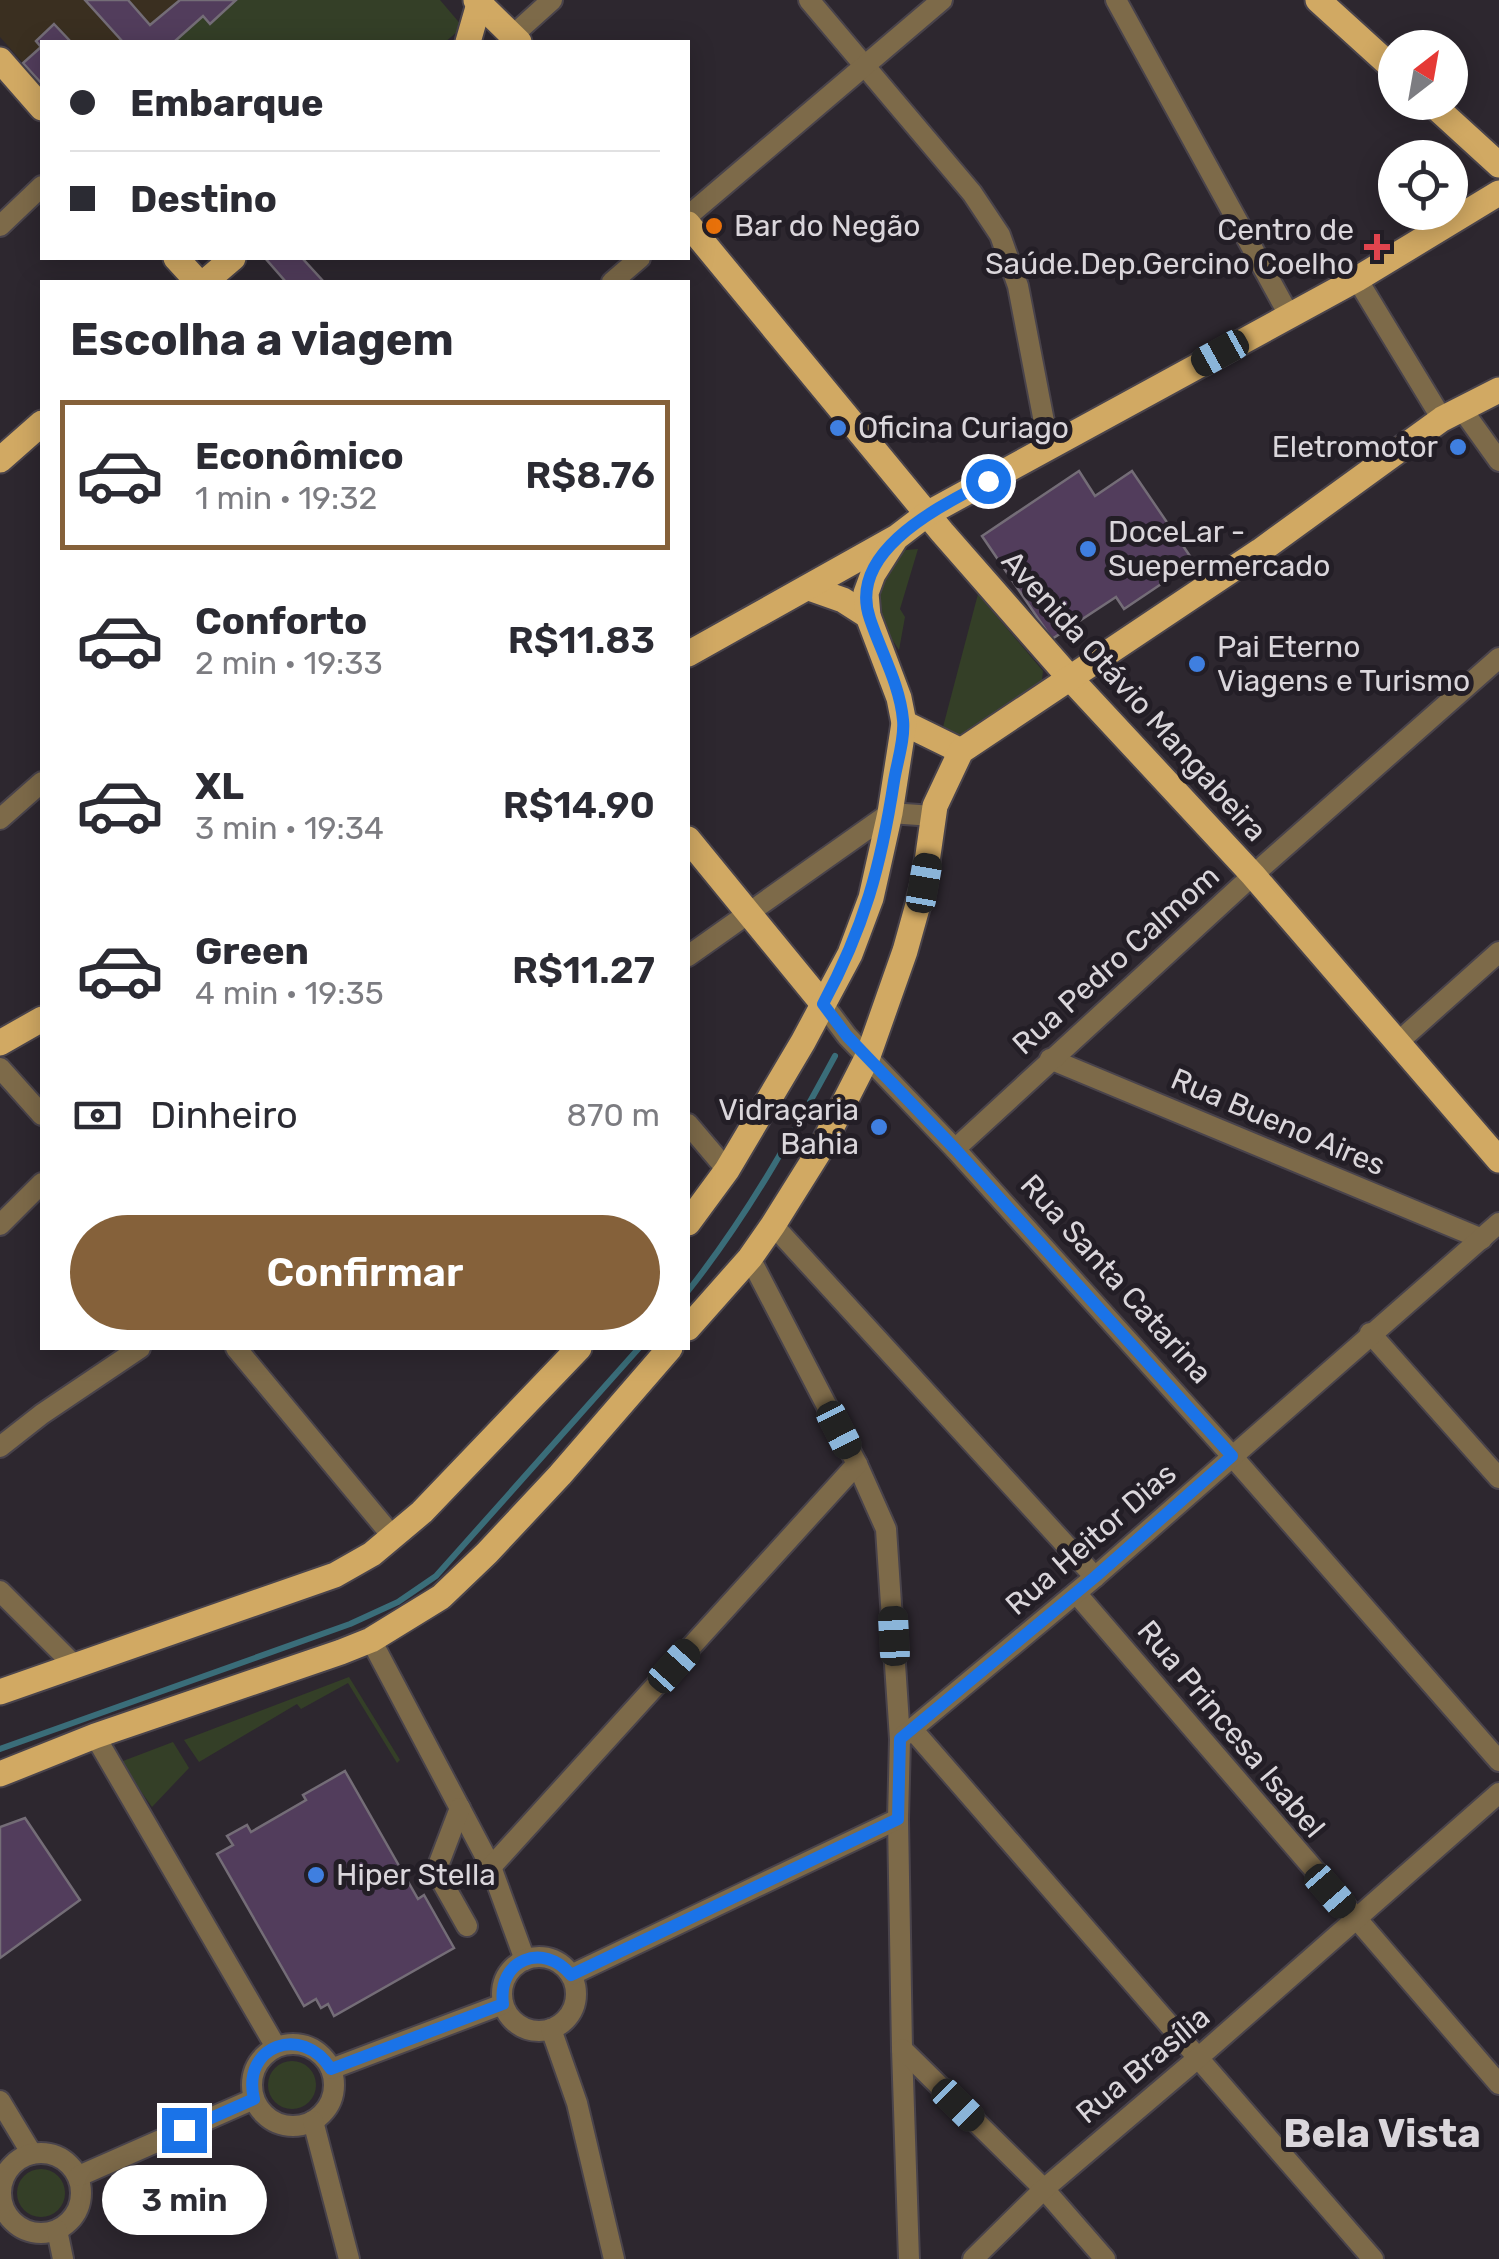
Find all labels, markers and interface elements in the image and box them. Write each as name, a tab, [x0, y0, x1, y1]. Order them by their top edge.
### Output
north arrow	[1378, 30, 1468, 120]
map controls	[1378, 30, 1468, 230]
text: Embarque	[130, 80, 323, 126]
button: locate	[1378, 140, 1468, 230]
text: Destino	[130, 176, 277, 222]
place label: Bar do Negão	[734, 208, 920, 244]
place label: Centro de Saúde.Dep.Gercino Coelho	[985, 212, 1354, 282]
marker: Bar do Negão	[703, 215, 725, 237]
marker: Centro de Saúde.Dep.Gercino Coelho	[1364, 234, 1390, 260]
text: Escolha a viagem	[70, 313, 454, 366]
car	[1186, 325, 1254, 381]
place label: Oficina Curiago	[858, 410, 1069, 446]
marker: Oficina Curiago	[827, 417, 849, 439]
place label: Eletromotor	[1272, 429, 1439, 465]
icon: car	[75, 430, 165, 520]
text: Econômico	[195, 433, 404, 479]
marker: Eletromotor	[1447, 436, 1469, 458]
text: R$8.76	[525, 452, 655, 498]
route start	[966, 459, 1011, 504]
text: 1 min · 19:32	[195, 479, 377, 517]
place label: DoceLar - Suepermercado	[1108, 514, 1330, 584]
marker: DoceLar - Suepermercado	[1077, 538, 1099, 560]
street label: Avenida Otávio Mangabeira	[994, 543, 1274, 849]
icon: car	[75, 595, 165, 685]
text: Conforto	[195, 598, 367, 644]
text: R$11.83	[508, 617, 655, 663]
place label: Pai Eterno Viagens e Turismo	[1217, 629, 1470, 699]
text: 2 min · 19:33	[195, 644, 383, 682]
marker: Pai Eterno Viagens e Turismo	[1186, 653, 1208, 675]
icon: car	[75, 760, 165, 850]
text: XL	[195, 763, 244, 809]
text: R$14.90	[503, 782, 655, 828]
text: 3 min · 19:34	[195, 809, 384, 847]
car	[904, 851, 944, 915]
street label: Rua Pedro Calmom	[1005, 858, 1227, 1062]
icon: car	[75, 925, 165, 1015]
text: Green	[195, 928, 309, 974]
text: R$11.27	[512, 947, 655, 993]
text: 4 min · 19:35	[195, 974, 384, 1012]
street label: Rua Bueno Aires	[1166, 1061, 1390, 1183]
icon: cash	[70, 1088, 125, 1143]
text: Dinheiro	[150, 1092, 298, 1138]
place label: Vidraçaria Bahia	[718, 1092, 859, 1162]
text: 870 m	[567, 1096, 660, 1134]
marker: Vidraçaria Bahia	[868, 1116, 890, 1138]
street label: Rua Santa Catarina	[1013, 1167, 1219, 1391]
button: Confirmar	[70, 1215, 660, 1330]
car	[812, 1396, 866, 1464]
street label: Rua Heitor Dias	[998, 1455, 1184, 1623]
car	[877, 1605, 911, 1667]
street label: Rua Princesa Isabel	[1130, 1613, 1332, 1845]
car	[643, 1634, 705, 1698]
place label: Hiper Stella	[336, 1857, 496, 1893]
car	[1299, 1859, 1361, 1923]
marker: Hiper Stella	[305, 1864, 327, 1886]
street label: Rua Brasília	[1069, 1999, 1217, 2131]
car	[926, 2073, 990, 2137]
route end	[162, 2108, 207, 2153]
district label: Bela Vista	[1283, 2110, 1481, 2157]
callout: 3 min	[101, 2165, 266, 2235]
text: 3 min	[142, 2181, 227, 2219]

